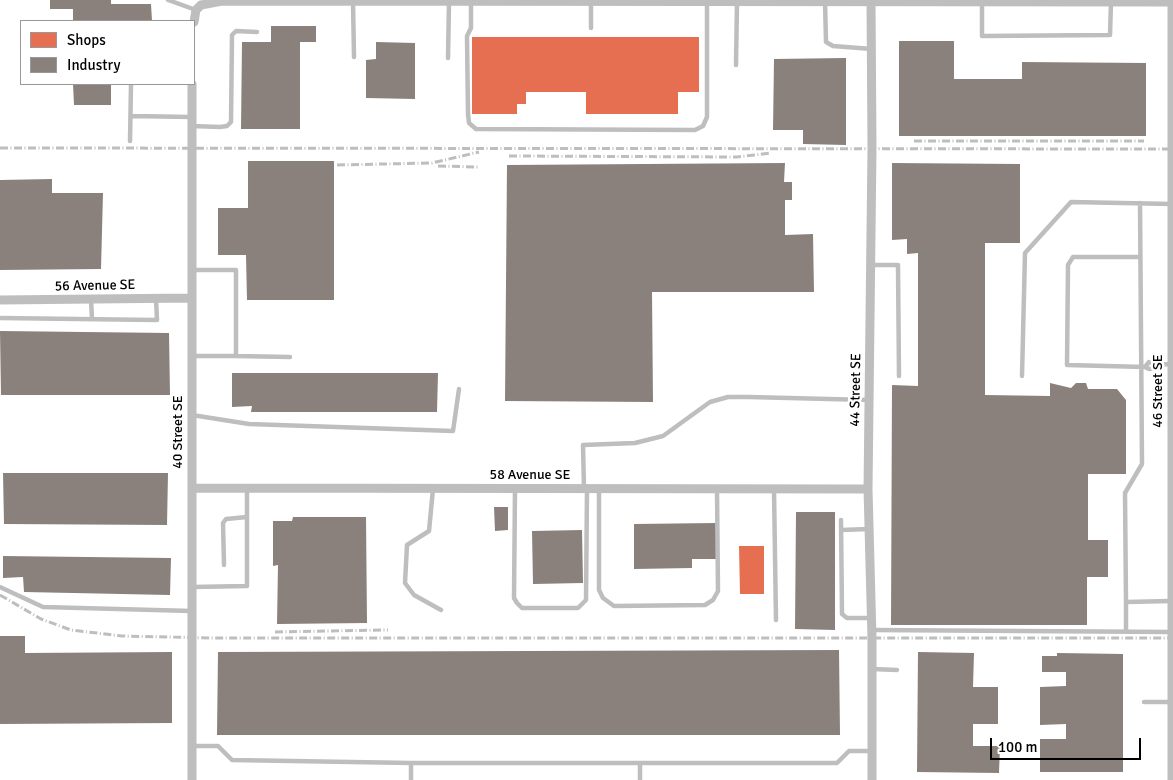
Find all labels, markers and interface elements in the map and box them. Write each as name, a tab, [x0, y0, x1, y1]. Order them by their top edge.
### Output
legend	[20, 20, 195, 85]
text: Shops	[67, 31, 106, 49]
text: Industry	[67, 56, 120, 74]
street label: 56 Avenue SE	[54, 277, 136, 295]
street label: 44 Street SE	[847, 353, 865, 427]
street label: 46 Street SE	[1150, 354, 1166, 428]
street label: 40 Street SE	[170, 395, 186, 469]
street label: 58 Avenue SE	[490, 467, 570, 483]
scale bar	[993, 728, 1144, 760]
text: 100 m	[998, 738, 1038, 756]

